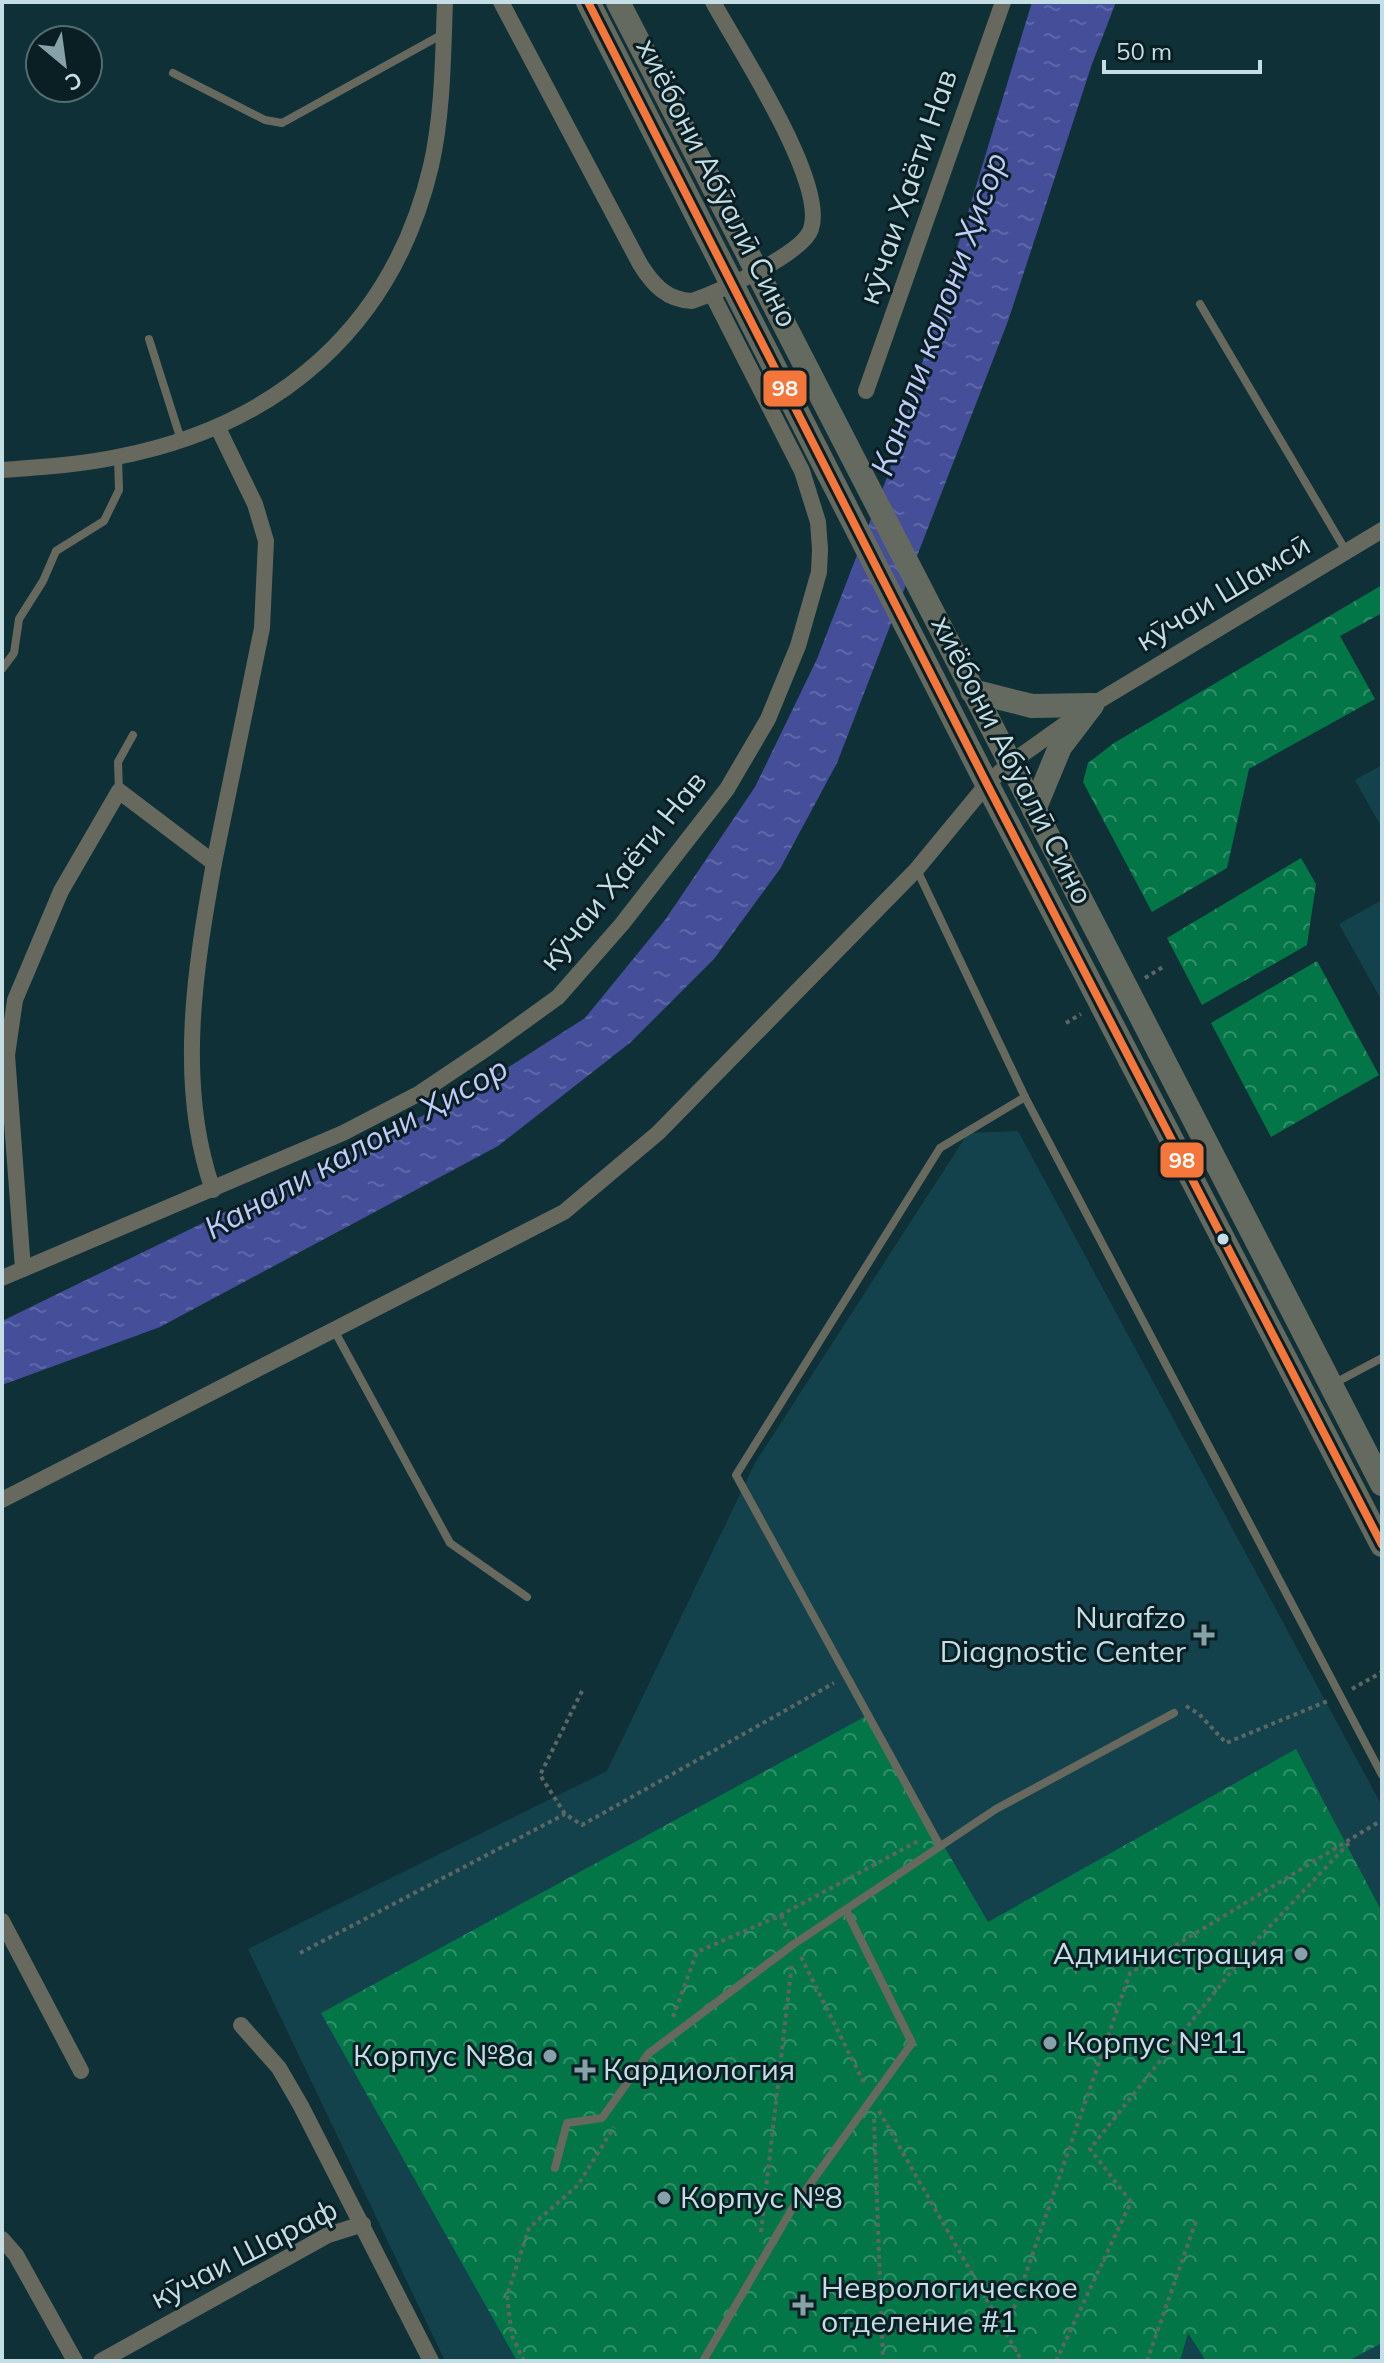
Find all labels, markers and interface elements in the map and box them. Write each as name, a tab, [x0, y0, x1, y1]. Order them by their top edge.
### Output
north arrow	[24, 24, 104, 104]
scale bar	[1104, 24, 1260, 74]
street label: хиёбони Абӯалӣ Сино	[628, 32, 807, 333]
text: 50 m	[1116, 36, 1172, 66]
street label: кӯчаи Ҳаёти Нав	[849, 64, 965, 309]
text: С	[60, 66, 87, 97]
water label: Канали калони Ҳисор	[861, 147, 1015, 481]
line badge: 98	[762, 369, 808, 408]
text: 98	[772, 374, 798, 402]
street label: кӯчаи Шамсӣ	[1128, 525, 1317, 659]
street label: хиёбони Абӯалӣ Сино	[923, 609, 1102, 910]
street label: кӯчаи Ҳаёти Нав	[530, 763, 714, 978]
water label: Канали калони Ҳисор	[197, 1047, 514, 1247]
line badge: 98	[1159, 1141, 1205, 1179]
text: 98	[1169, 1146, 1195, 1174]
unlabelled marker	[1215, 1231, 1231, 1247]
place label: Nurafzo Diagnostic Center	[940, 1598, 1186, 1670]
marker: Nurafzo Diagnostic Center	[1193, 1624, 1215, 1646]
place label: Администрация	[1053, 1934, 1285, 1972]
marker: Администрация	[1292, 1945, 1310, 1963]
place label: Корпус №11	[1066, 2023, 1247, 2061]
marker: Корпус №11	[1041, 2034, 1059, 2052]
place label: Корпус №8а	[353, 2036, 534, 2074]
marker: Корпус №8а	[541, 2047, 559, 2065]
place label: Кардиология	[603, 2050, 795, 2088]
marker: Кардиология	[574, 2059, 596, 2081]
place label: Корпус №8	[680, 2178, 843, 2216]
marker: Корпус №8	[655, 2189, 673, 2207]
street label: кӯчаи Шараф	[144, 2190, 344, 2317]
place label: Неврологическое отделение #1	[821, 2268, 1078, 2340]
marker: Неврологическое отделение #1	[792, 2294, 814, 2316]

